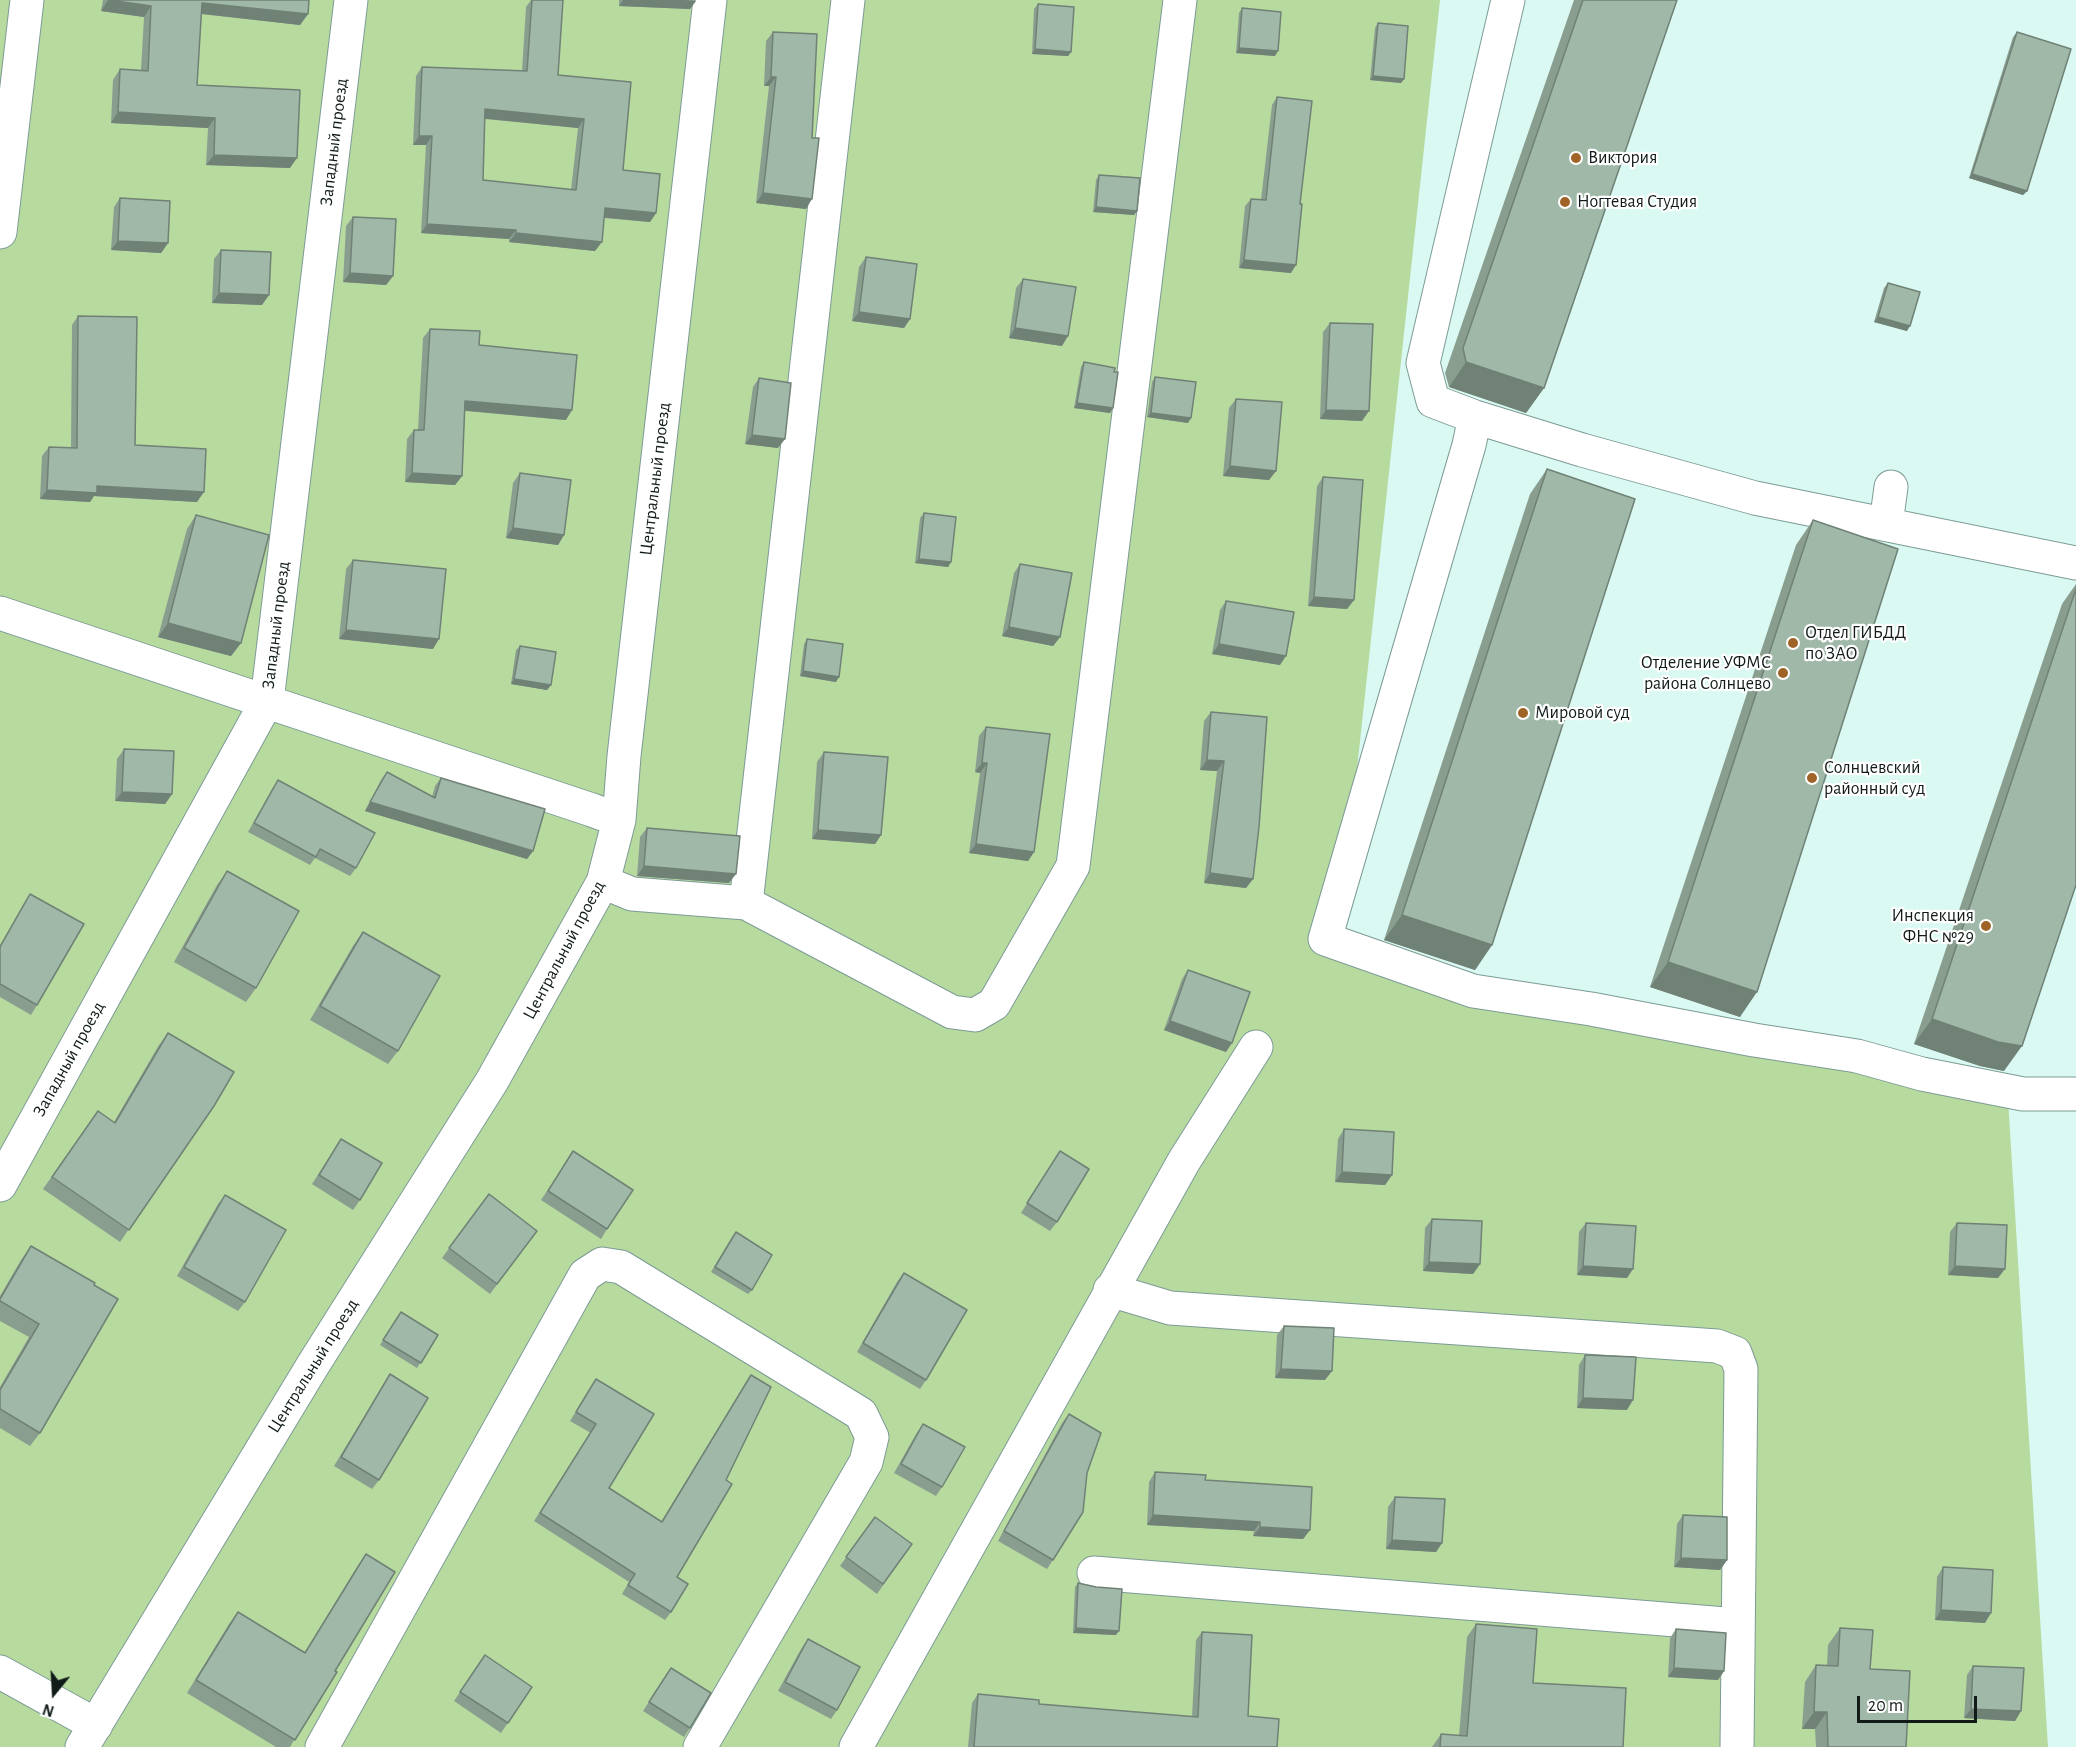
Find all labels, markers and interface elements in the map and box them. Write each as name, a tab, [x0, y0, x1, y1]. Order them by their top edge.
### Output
street label: Западный проезд	[315, 77, 353, 207]
place label: Виктория	[1588, 147, 1657, 169]
marker: Виктория	[1569, 151, 1583, 165]
place label: Ногтевая Студия	[1577, 191, 1697, 213]
marker: Ногтевая Студия	[1558, 195, 1572, 209]
street label: Центральный проезд	[635, 401, 675, 557]
street label: Западный проезд	[257, 560, 295, 690]
place label: Отдел ГИБДД по ЗАО	[1805, 622, 1907, 664]
marker: Отдел ГИБДД по ЗАО	[1786, 636, 1800, 650]
place label: Отделение УФМС района Солнцево	[1641, 652, 1771, 694]
marker: Отделение УФМС района Солнцево	[1776, 666, 1790, 680]
place label: Мировой суд	[1535, 702, 1630, 724]
marker: Мировой суд	[1516, 706, 1530, 720]
place label: Солнцевский районный суд	[1824, 757, 1925, 800]
marker: Солнцевский районный суд	[1805, 771, 1819, 785]
street label: Центральный проезд	[518, 877, 610, 1023]
place label: Инспекция ФНС №29	[1891, 905, 1974, 948]
marker: Инспекция ФНС №29	[1979, 919, 1993, 933]
street label: Западный проезд	[28, 998, 110, 1120]
street label: Центральный проезд	[263, 1295, 363, 1437]
north arrow	[24, 1663, 84, 1723]
scale bar	[1860, 1684, 1980, 1722]
text: 20 m	[1868, 1697, 1903, 1715]
text: N	[41, 1701, 56, 1719]

